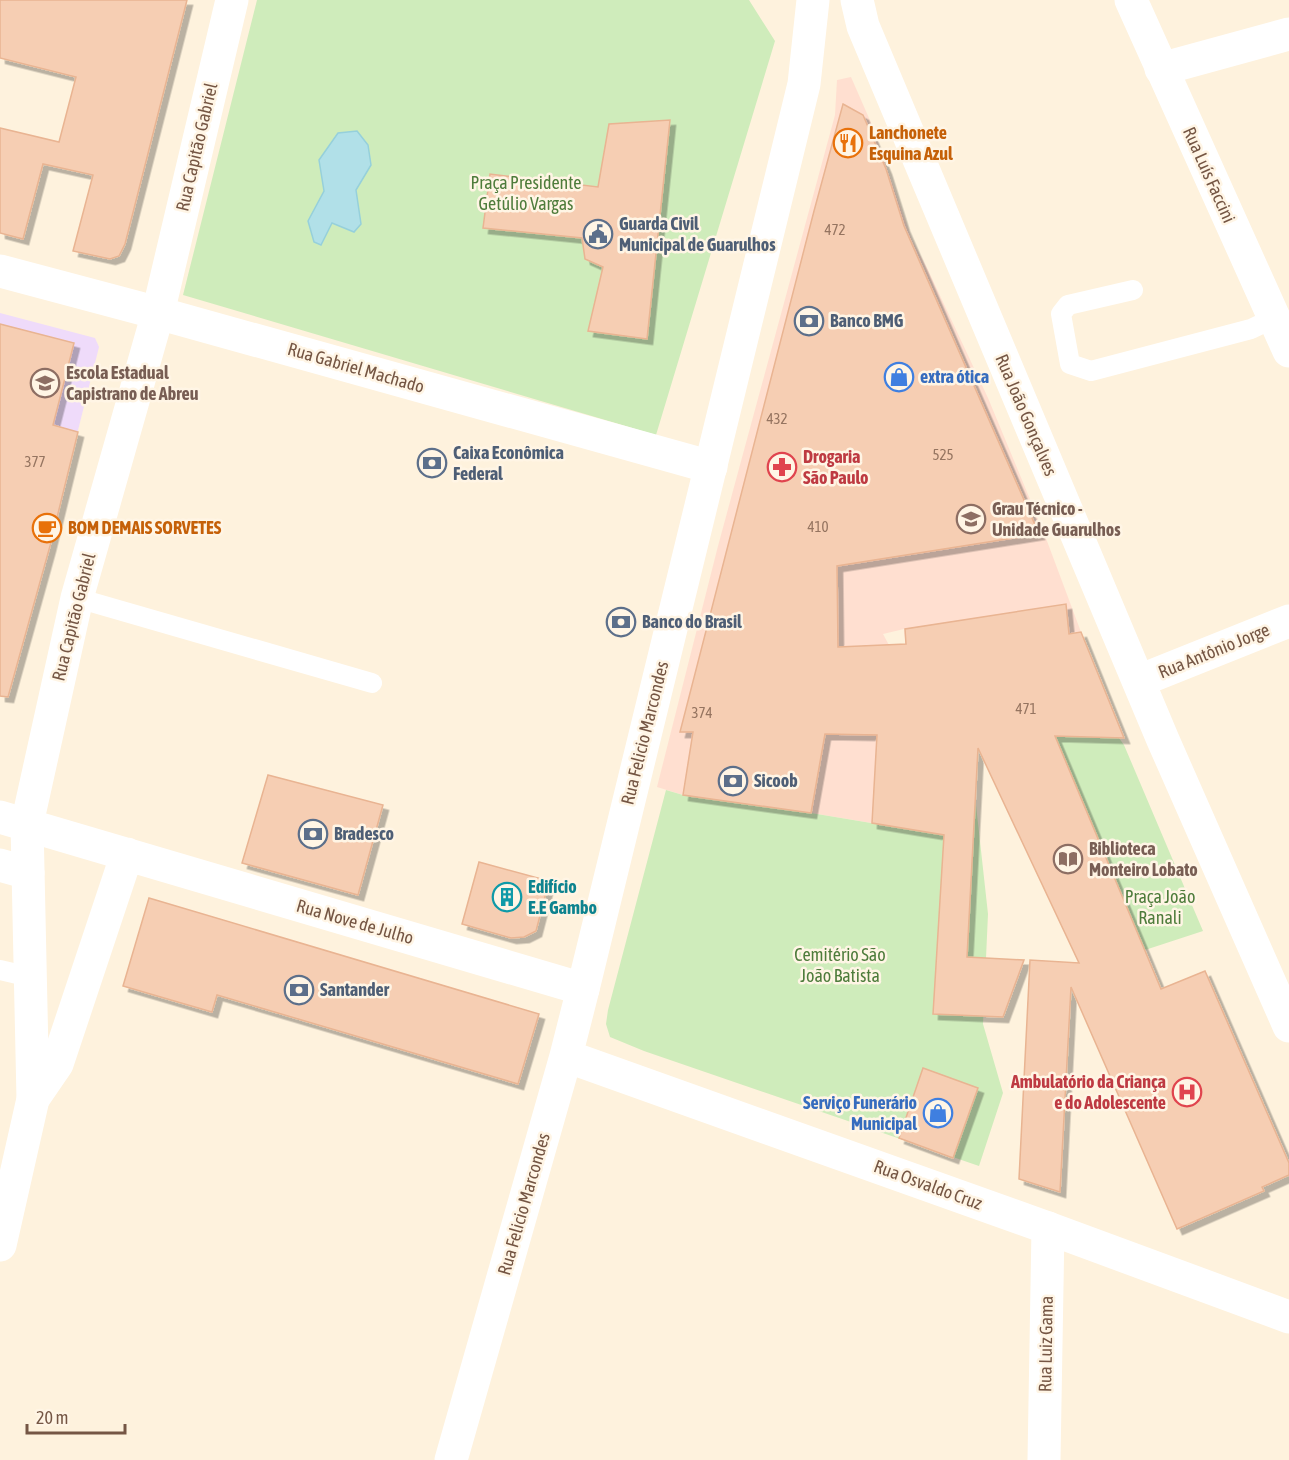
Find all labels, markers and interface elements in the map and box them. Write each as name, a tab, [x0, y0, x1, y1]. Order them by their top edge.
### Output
street label: Rua Capitão Gabriel	[172, 80, 222, 213]
place label: Lanchonete Esquina Azul	[869, 122, 953, 164]
street label: Rua Luís Faccini	[1179, 124, 1240, 226]
restaurant icon: Lanchonete Esquina Azul	[832, 127, 864, 159]
park label: Praça Presidente Getúlio Vargas	[470, 172, 582, 214]
place label: Guarda Civil Municipal de Guarulhos	[619, 213, 776, 255]
public building icon: Guarda Civil Municipal de Guarulhos	[582, 218, 614, 250]
house number: 472	[824, 221, 846, 238]
bank icon: Banco BMG	[793, 305, 825, 337]
place label: Banco BMG	[830, 310, 904, 331]
street label: Rua Gabriel Machado	[285, 338, 427, 397]
street label: Rua João Gonçalves	[991, 351, 1062, 479]
shop icon: extra ótica	[883, 361, 915, 393]
place label: Escola Estadual Capistrano de Abreu	[66, 362, 199, 404]
place label: extra ótica	[920, 366, 989, 387]
school or university icon: Escola Estadual Capistrano de Abreu	[29, 367, 61, 399]
house number: 432	[766, 410, 788, 427]
place label: Caixa Econômica Federal	[453, 442, 564, 484]
place label: Drogaria São Paulo	[803, 446, 868, 488]
house number: 525	[932, 446, 954, 463]
bank icon: Caixa Econômica Federal	[416, 447, 448, 479]
pharmacy icon: Drogaria São Paulo	[766, 451, 798, 483]
house number: 377	[24, 453, 46, 470]
place label: Grau Técnico - Unidade Guarulhos	[992, 498, 1121, 540]
school or university icon: Grau Técnico - Unidade Guarulhos	[955, 503, 987, 535]
cafe icon: BOM DEMAIS SORVETES	[31, 512, 63, 544]
place label: BOM DEMAIS SORVETES	[68, 517, 222, 538]
house number: 410	[807, 518, 829, 535]
street label: Rua Capitão Gabriel	[47, 551, 100, 683]
bank icon: Banco do Brasil	[605, 606, 637, 638]
place label: Banco do Brasil	[642, 611, 742, 632]
street label: Rua Antônio Jorge	[1155, 619, 1272, 682]
street label: Rua Felicio Marcondes	[617, 659, 672, 807]
house number: 471	[1015, 700, 1037, 717]
house number: 374	[691, 704, 713, 721]
bank icon: Sicoob	[717, 765, 749, 797]
place label: Sicoob	[754, 770, 798, 791]
bank icon: Bradesco	[297, 818, 329, 850]
place label: Bradesco	[334, 823, 394, 844]
place label: Biblioteca Monteiro Lobato	[1089, 838, 1198, 880]
library icon: Biblioteca Monteiro Lobato	[1052, 843, 1084, 875]
place label: Edifício E.E Gambo	[528, 876, 597, 918]
building icon: Edifício E.E Gambo	[491, 881, 523, 913]
park label: Praça João Ranali	[1125, 886, 1195, 928]
street label: Rua Nove de Julho	[294, 895, 416, 948]
park label: Cemitério São João Batista	[794, 944, 886, 986]
bank icon: Santander	[283, 974, 315, 1006]
place label: Santander	[320, 979, 390, 1000]
place label: Ambulatório da Criança e do Adolescente	[1010, 1071, 1166, 1113]
hospital icon: Ambulatório da Criança e do Adolescente	[1171, 1076, 1203, 1108]
place label: Serviço Funerário Municipal	[803, 1092, 917, 1134]
shop icon: Serviço Funerário Municipal	[922, 1097, 954, 1129]
street label: Rua Felicio Marcondes	[493, 1130, 554, 1277]
street label: Rua Osvaldo Cruz	[871, 1155, 986, 1214]
street label: Rua Luiz Gama	[1034, 1296, 1057, 1392]
scale bar	[27, 1397, 124, 1435]
text: 20 m	[36, 1407, 68, 1428]

